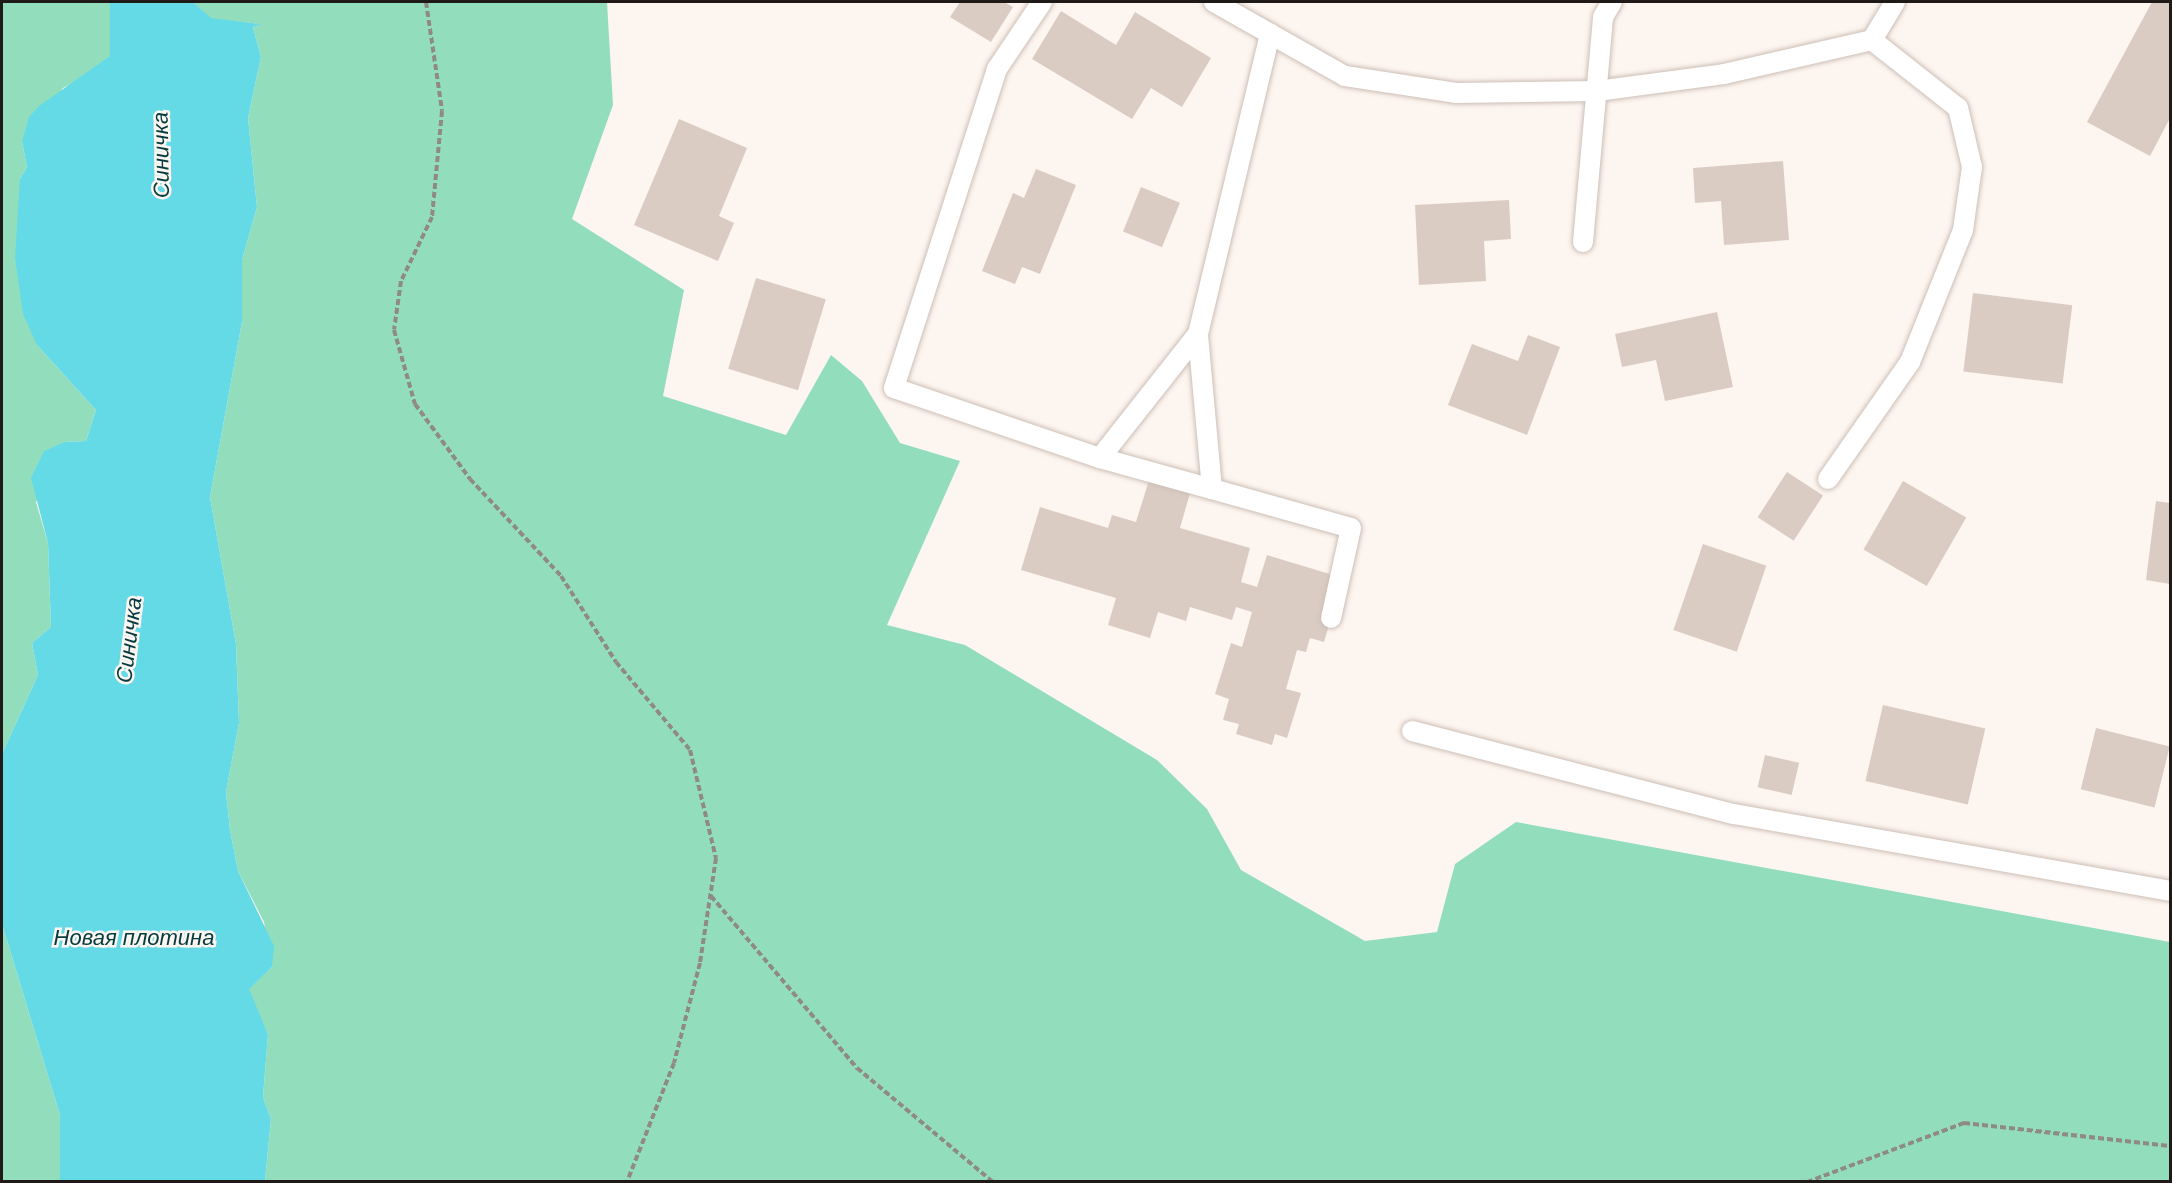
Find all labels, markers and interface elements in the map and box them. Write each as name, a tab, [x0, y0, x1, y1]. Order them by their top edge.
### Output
water label: Синичка	[147, 112, 175, 198]
water label: Синичка	[111, 595, 147, 685]
water label: Новая плотина	[54, 925, 214, 951]

